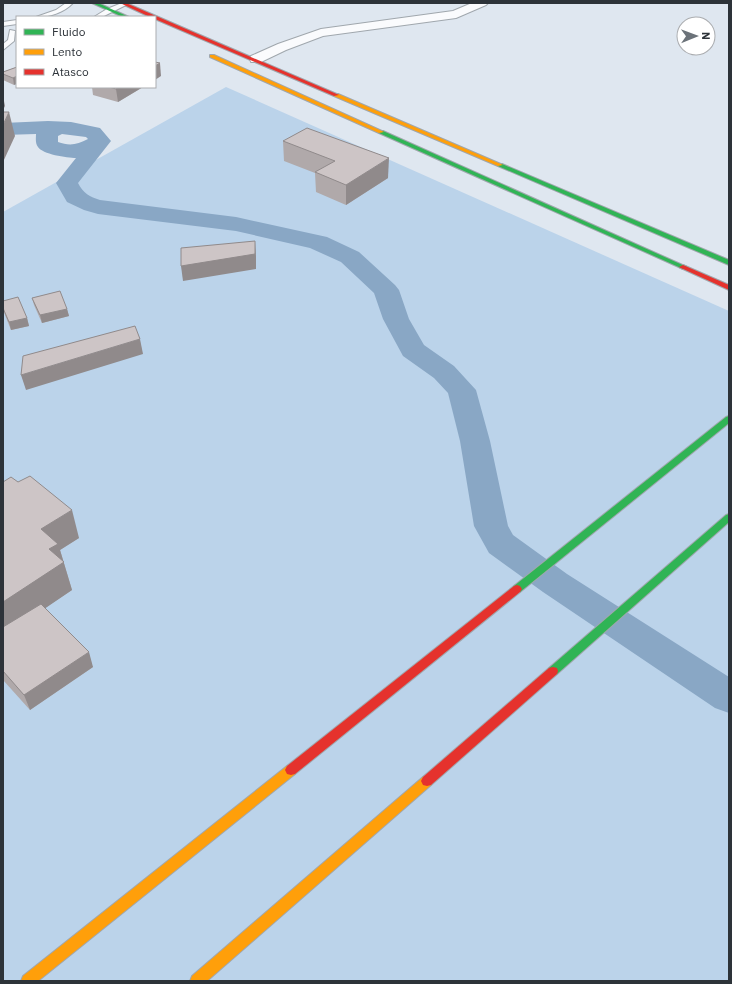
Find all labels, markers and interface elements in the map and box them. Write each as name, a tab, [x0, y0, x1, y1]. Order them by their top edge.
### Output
legend	[16, 16, 156, 88]
north arrow	[676, 16, 716, 56]
text: Fluido	[52, 24, 86, 39]
text: N	[699, 32, 713, 40]
text: Lento	[52, 44, 82, 59]
text: Atasco	[52, 64, 89, 79]

